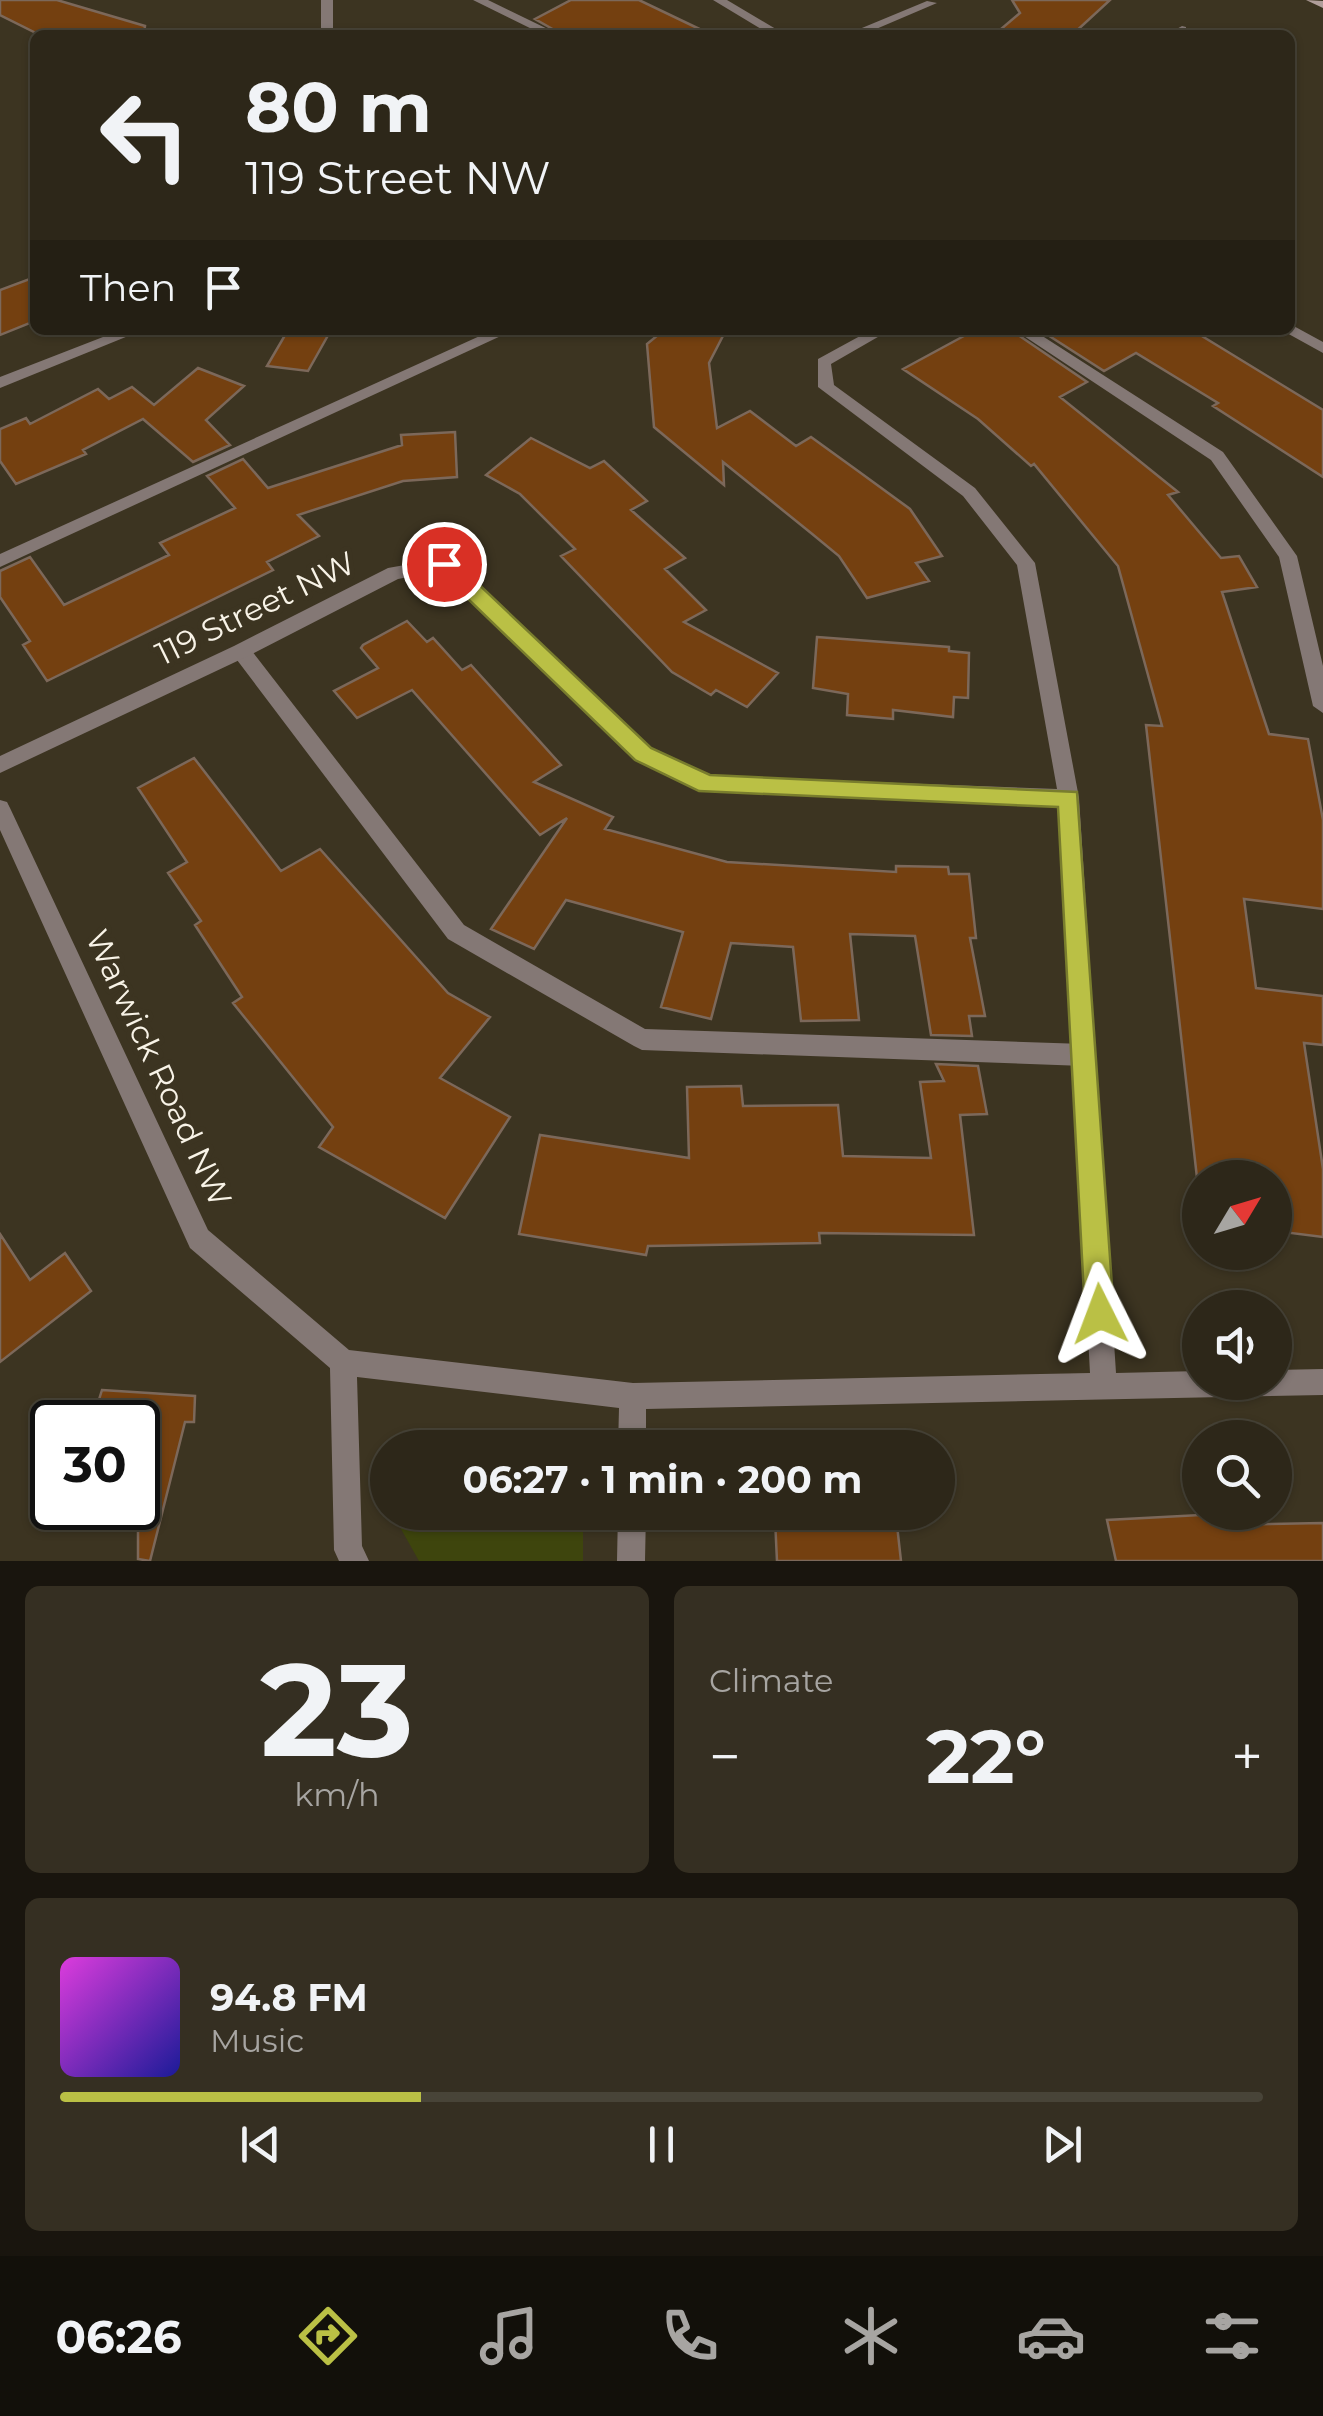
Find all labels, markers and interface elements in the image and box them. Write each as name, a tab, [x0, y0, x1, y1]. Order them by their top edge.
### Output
text: 80 m	[245, 64, 432, 150]
icon: left	[80, 70, 210, 200]
text: 119 Street NW	[245, 150, 550, 205]
icon: arrive	[196, 260, 251, 315]
text: Then	[80, 264, 176, 311]
pin	[402, 522, 487, 607]
icon: arrive	[417, 537, 472, 592]
street label: 119 Street NW	[149, 543, 361, 673]
street label: Warwick Road NW	[78, 923, 240, 1213]
north arrow	[1182, 1160, 1292, 1270]
map controls	[1182, 1160, 1292, 1530]
position arrow	[1048, 1262, 1152, 1366]
button: sound	[1182, 1290, 1292, 1400]
speed limit sign: 30	[30, 1400, 160, 1530]
button: search	[1182, 1420, 1292, 1530]
text: 06:27 · 1 min · 200 m	[463, 1456, 862, 1503]
text: 23	[260, 1630, 414, 1789]
text: Climate	[709, 1661, 833, 1700]
text: 22°	[926, 1710, 1046, 1802]
text: −	[709, 1723, 741, 1790]
text: +	[1231, 1723, 1263, 1790]
text: km/h	[294, 1775, 380, 1814]
text: 94.8 FM	[210, 1974, 368, 2021]
text: Music	[210, 2021, 304, 2060]
icon: previous	[233, 2117, 288, 2172]
icon: pause	[634, 2117, 689, 2172]
icon: next	[1035, 2117, 1090, 2172]
icon: directions	[293, 2301, 363, 2371]
icon: music	[474, 2301, 544, 2371]
icon: phone	[655, 2301, 725, 2371]
icon: climate	[836, 2301, 906, 2371]
icon: car	[1016, 2301, 1086, 2371]
icon: filters	[1197, 2301, 1267, 2371]
text: 06:26	[55, 2309, 182, 2364]

